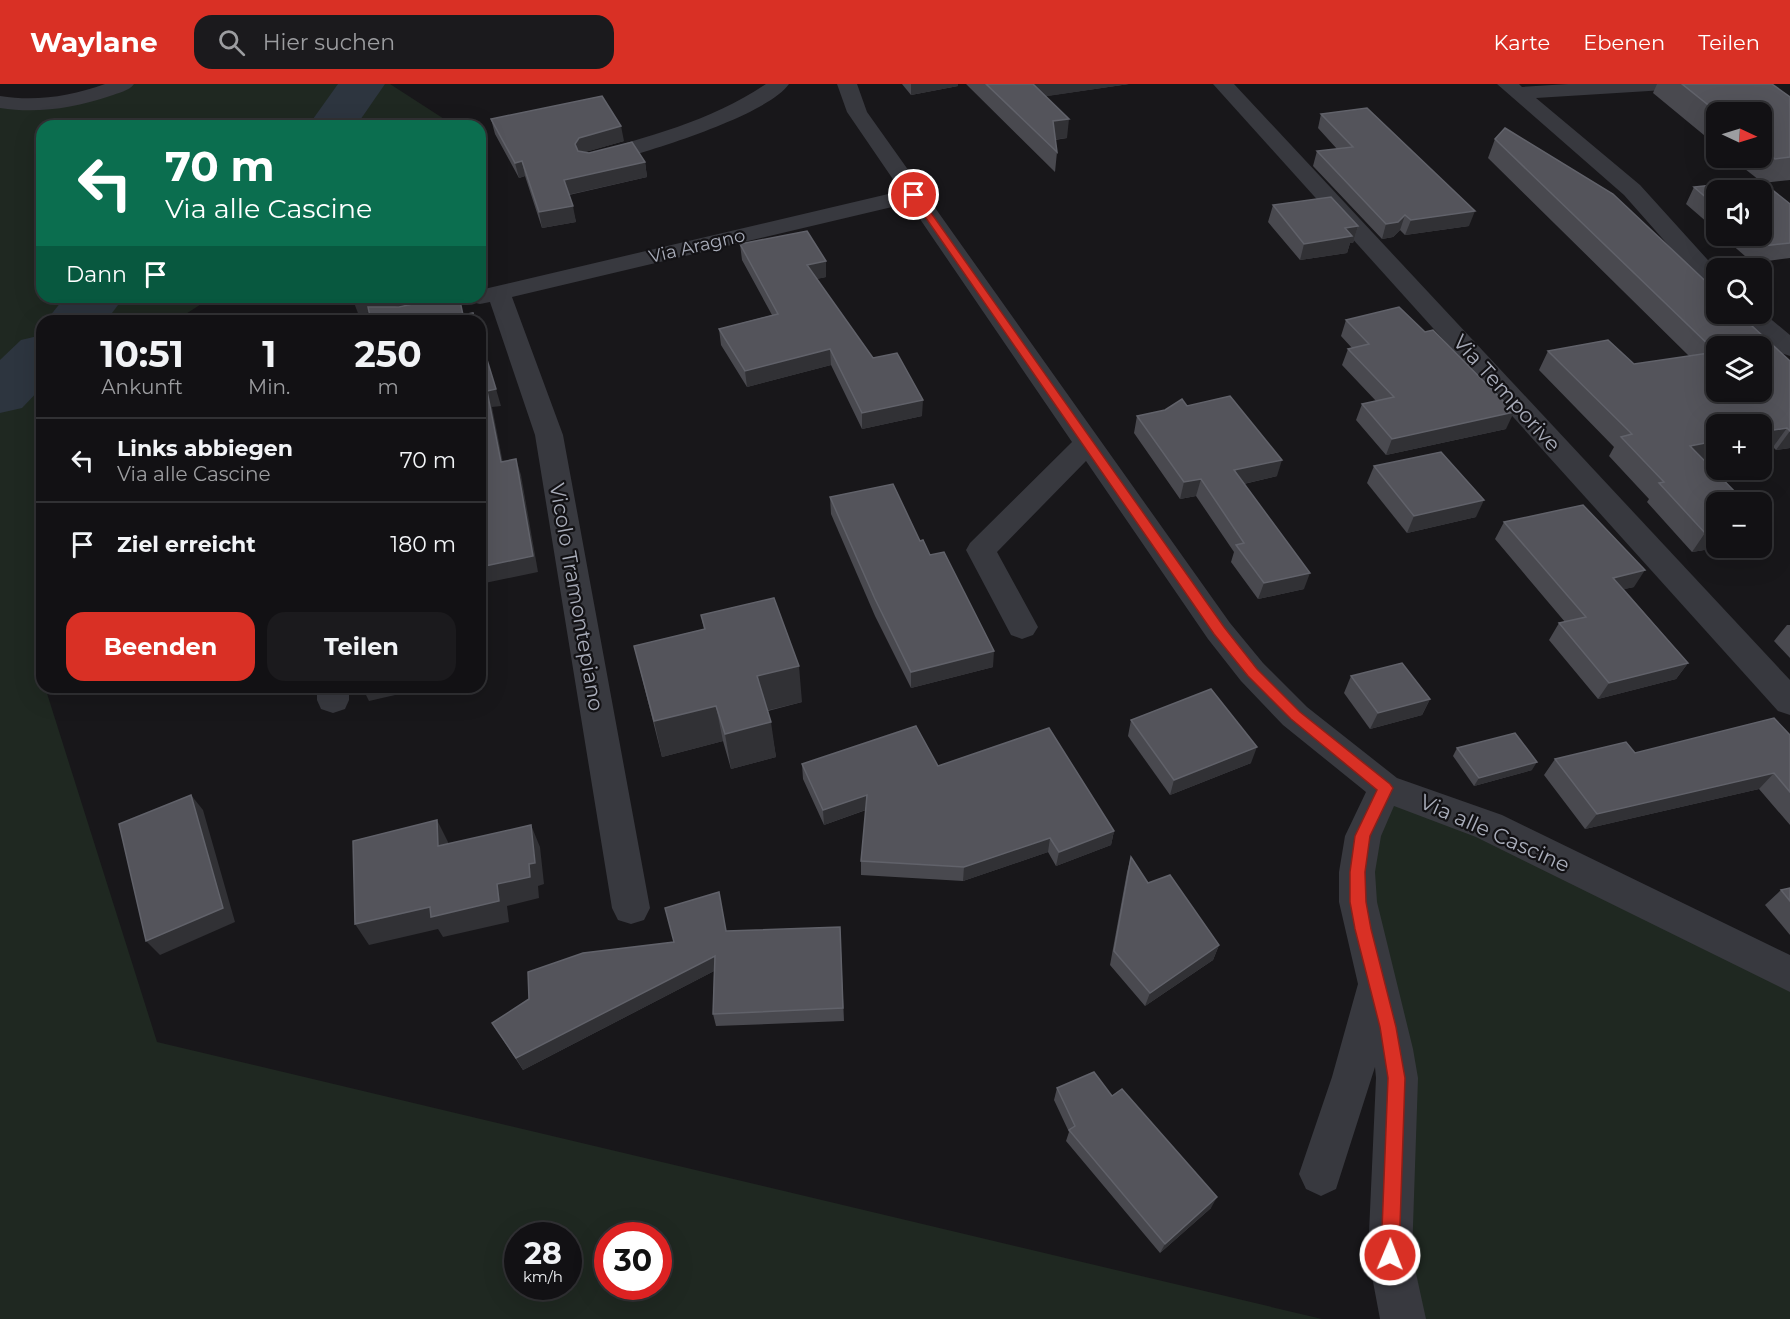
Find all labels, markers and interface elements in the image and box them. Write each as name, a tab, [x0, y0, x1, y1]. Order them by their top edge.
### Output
search box	[194, 15, 614, 69]
text: Waylane	[30, 25, 158, 59]
icon: search	[215, 26, 248, 59]
text: Hier suchen	[263, 29, 395, 56]
text: Karte	[1494, 30, 1550, 55]
text: Ebenen	[1583, 30, 1665, 55]
text: Teilen	[1698, 30, 1760, 55]
north arrow	[1706, 102, 1772, 168]
map controls	[1706, 102, 1772, 558]
text: 70 m	[165, 140, 275, 192]
icon: left	[66, 144, 144, 222]
pin	[888, 169, 939, 220]
icon: arrive	[897, 178, 930, 211]
button: sound	[1706, 180, 1772, 246]
text: Via alle Cascine	[165, 192, 372, 225]
street label: Via Aragno	[647, 224, 747, 268]
icon: arrive	[139, 258, 172, 291]
button: search	[1706, 258, 1772, 324]
text: Dann	[66, 261, 127, 288]
street label: Via Temporive	[1448, 329, 1566, 457]
text: 10:51	[100, 332, 184, 376]
text: 1	[262, 332, 276, 376]
text: 250	[355, 332, 422, 376]
button: layers	[1706, 336, 1772, 402]
text: Ankunft	[101, 375, 183, 399]
text: Min.	[248, 375, 290, 399]
text: m	[378, 375, 399, 399]
button: +	[1706, 414, 1772, 480]
text: Links abbiegen	[117, 435, 293, 462]
icon: left	[66, 444, 99, 477]
text: 70 m	[400, 447, 456, 474]
text: Via alle Cascine	[117, 462, 271, 486]
street label: Vicolo Tramontepiano	[545, 481, 609, 713]
button: −	[1706, 492, 1772, 558]
icon: arrive	[66, 528, 99, 561]
text: Ziel erreicht	[117, 531, 256, 558]
text: 180 m	[390, 531, 456, 558]
button: Beenden	[66, 612, 255, 681]
button: Teilen	[267, 612, 456, 681]
street label: Via alle Cascine	[1416, 789, 1574, 877]
speed limit sign: 30	[594, 1222, 672, 1300]
position arrow	[1358, 1223, 1422, 1287]
text: 28	[524, 1235, 562, 1272]
text: km/h	[523, 1267, 563, 1286]

